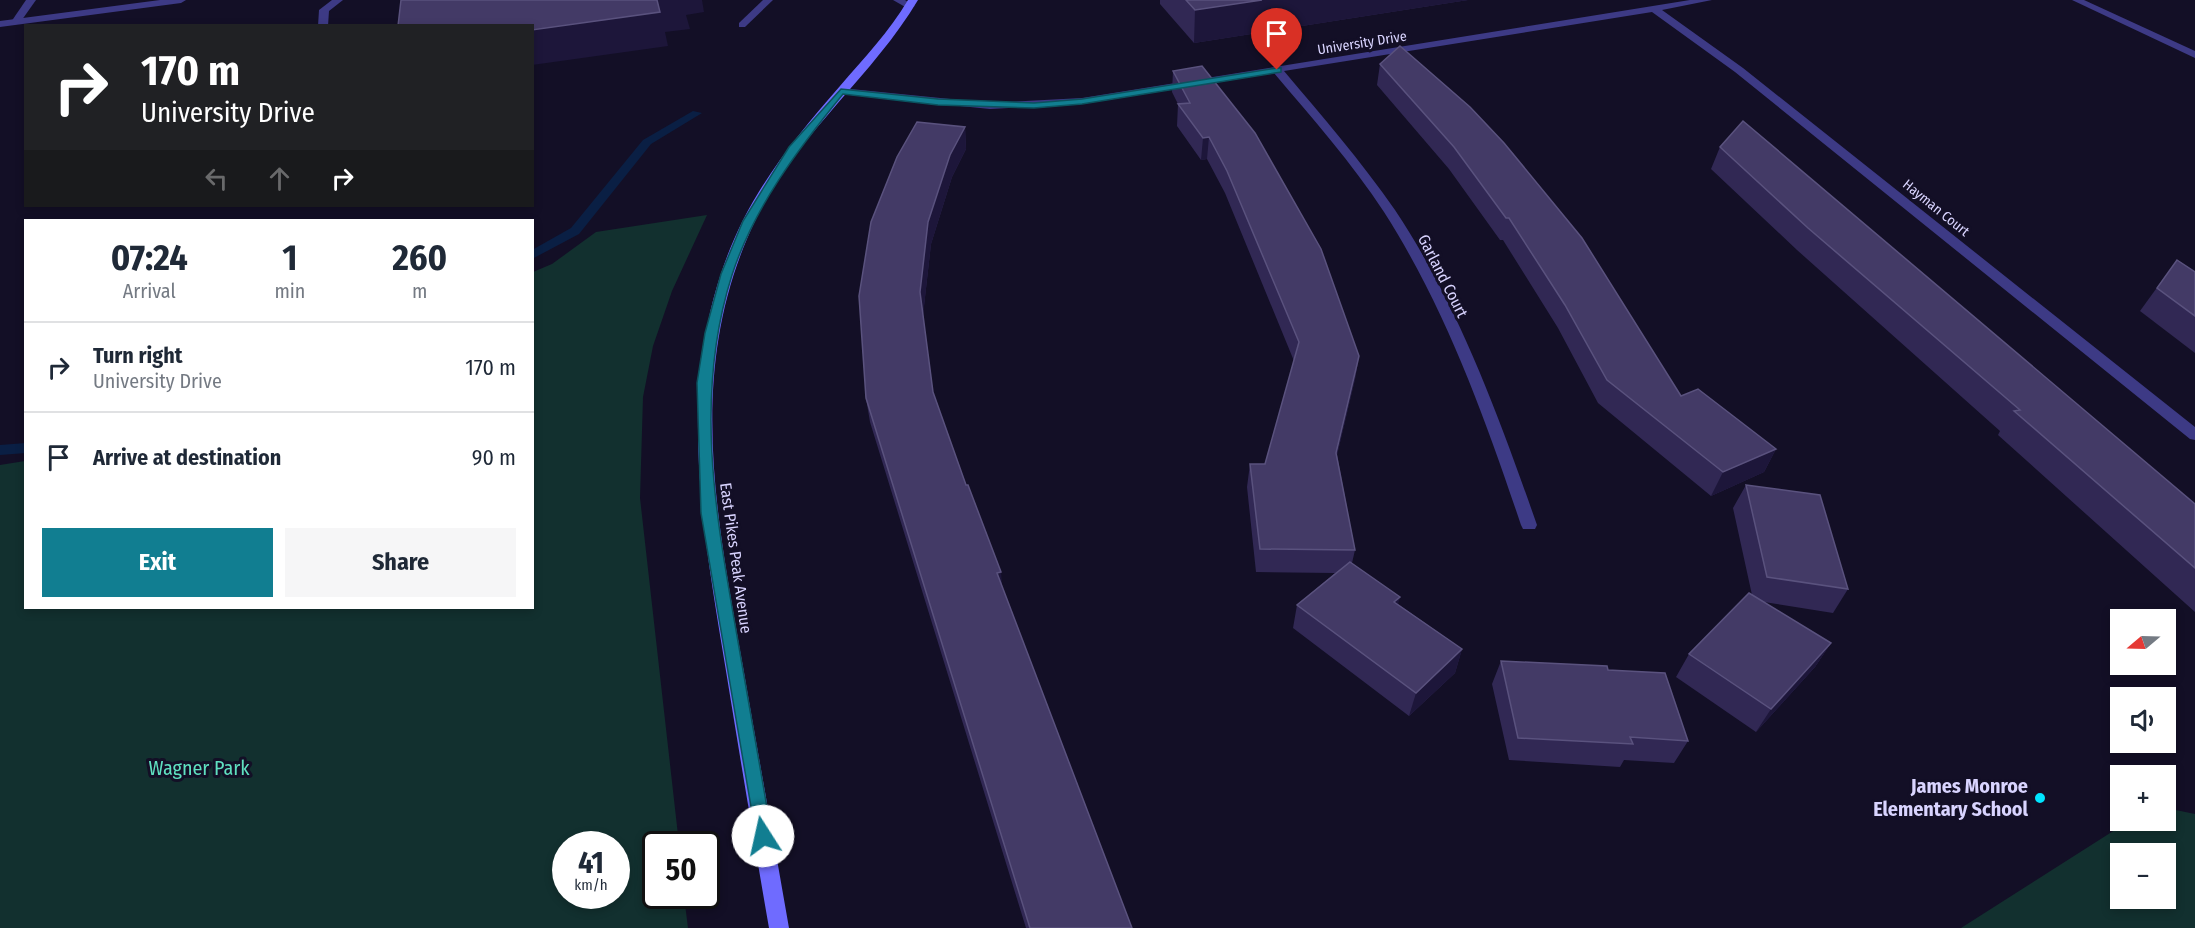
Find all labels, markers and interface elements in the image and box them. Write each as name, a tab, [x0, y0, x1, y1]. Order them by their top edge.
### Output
pin	[1251, 8, 1302, 70]
icon: arrive	[1260, 17, 1293, 50]
street label: University Drive	[1316, 28, 1408, 58]
text: 170 m	[141, 46, 240, 96]
icon: right	[42, 48, 120, 126]
text: University Drive	[141, 97, 315, 129]
icon: left	[200, 162, 233, 195]
icon: ahead	[263, 162, 296, 195]
icon: right	[326, 162, 359, 195]
street label: Hayman Court	[1899, 176, 1973, 240]
street label: Garland Court	[1414, 231, 1472, 321]
text: 07:24	[111, 236, 188, 280]
text: 1	[282, 236, 298, 280]
text: 260	[392, 236, 447, 280]
text: Arrival	[123, 279, 176, 303]
text: min	[274, 279, 305, 303]
text: m	[412, 279, 427, 303]
text: Turn right	[93, 342, 182, 369]
icon: right	[42, 351, 75, 384]
text: 170 m	[465, 354, 516, 381]
text: University Drive	[93, 369, 222, 393]
icon: arrive	[42, 441, 75, 474]
text: Arrive at destination	[93, 444, 281, 471]
text: 90 m	[472, 444, 516, 471]
street label: East Pikes Peak Avenue	[716, 481, 756, 635]
button: Exit	[42, 528, 273, 597]
button: Share	[285, 528, 516, 597]
north arrow	[2110, 609, 2176, 675]
map controls	[2110, 609, 2176, 909]
button: sound	[2110, 687, 2176, 753]
park label: Wagner Park	[149, 756, 250, 780]
button: +	[2110, 765, 2176, 831]
place label: James Monroe Elementary School	[1873, 774, 2029, 821]
marker: James Monroe Elementary School	[2033, 791, 2047, 805]
position arrow	[731, 804, 795, 868]
speed limit sign: 50	[642, 831, 720, 909]
button: −	[2110, 843, 2176, 909]
text: 41	[578, 845, 604, 881]
text: km/h	[574, 876, 608, 894]

